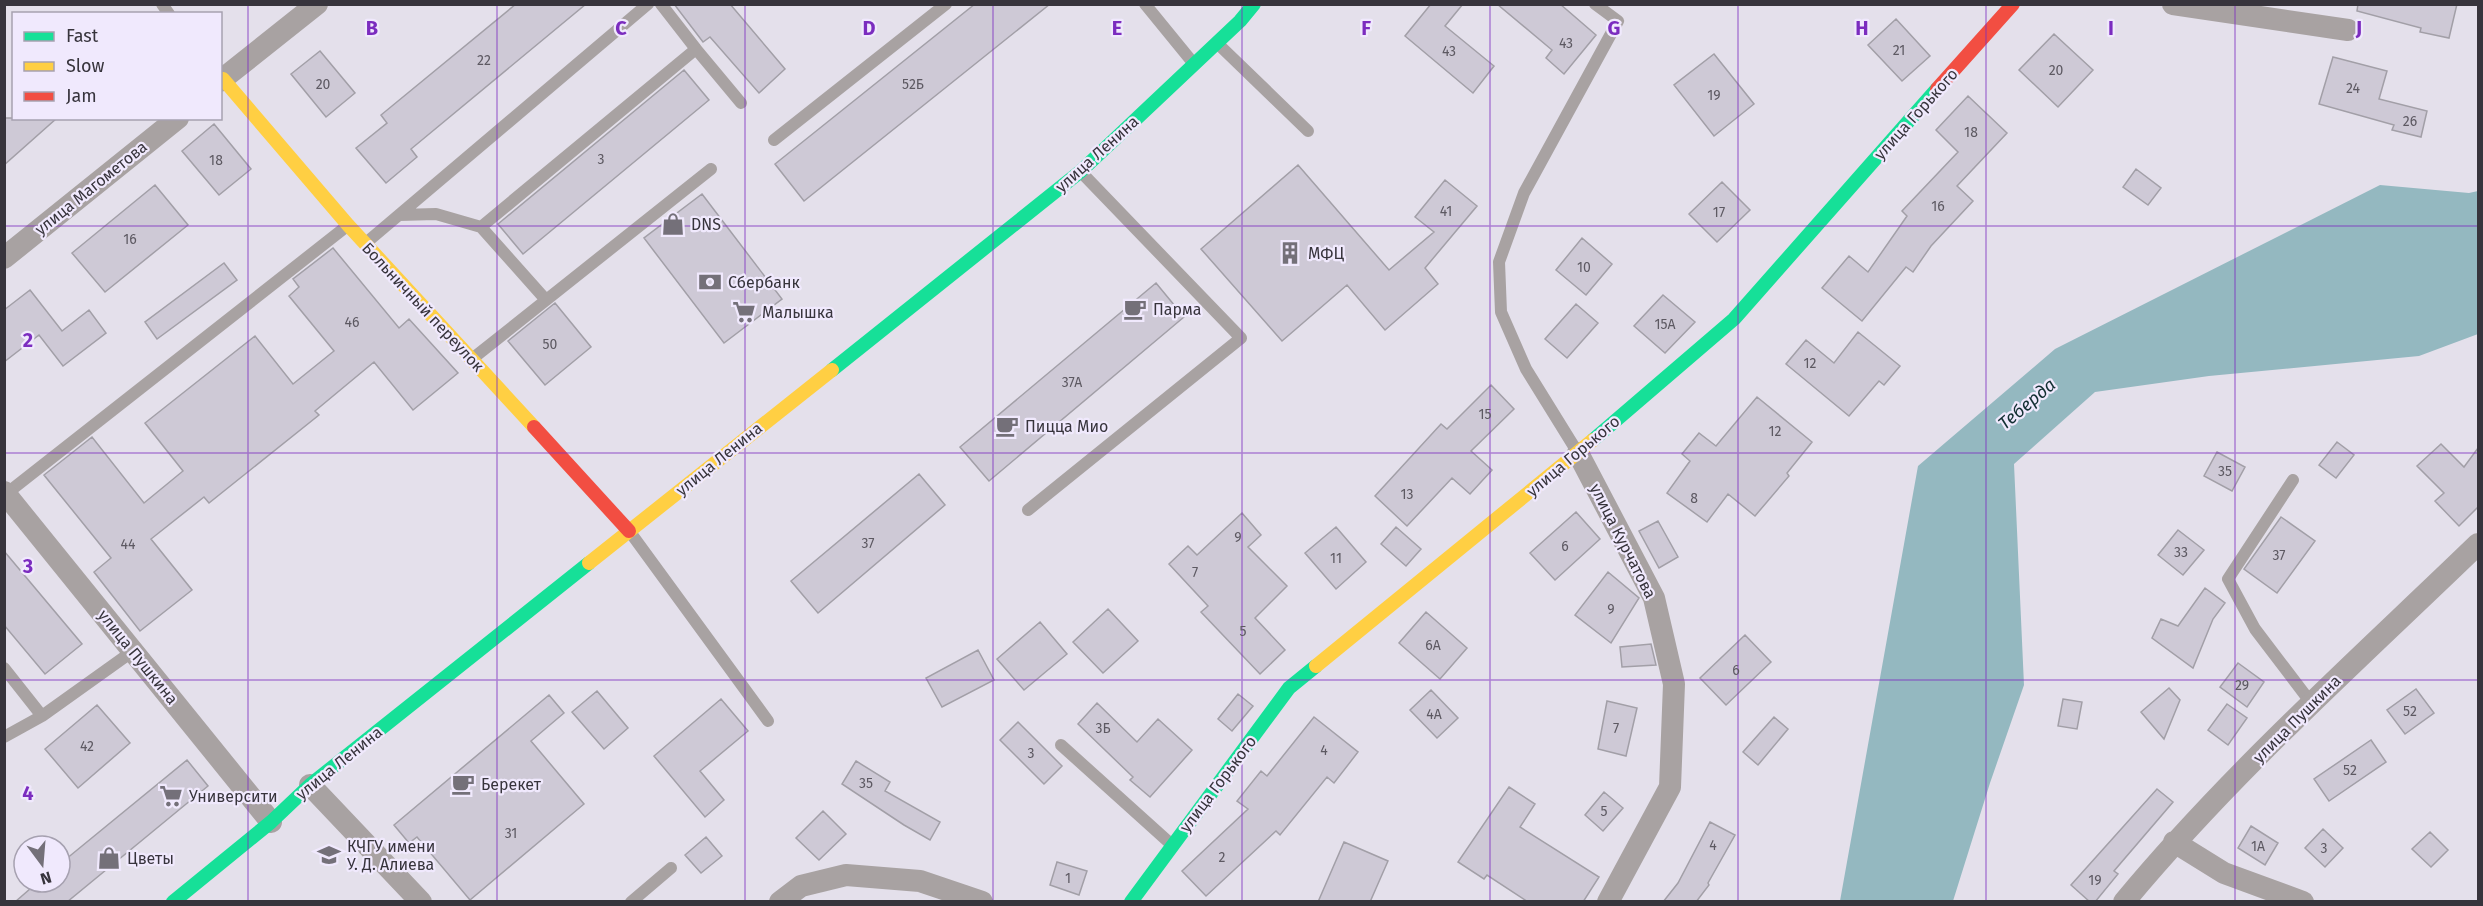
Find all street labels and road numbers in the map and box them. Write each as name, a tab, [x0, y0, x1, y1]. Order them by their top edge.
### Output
street label: улица Горького	[1870, 65, 1962, 163]
street label: улица Ленина	[1051, 112, 1143, 196]
street label: улица Магометова	[31, 137, 151, 239]
street label: Больничный переулок	[358, 238, 488, 376]
street label: улица Горького	[1523, 412, 1623, 500]
street label: улица Ленина	[672, 418, 766, 500]
street label: улица Курчатова	[1586, 480, 1660, 602]
street label: улица Пушкина	[94, 606, 182, 708]
street label: улица Пушкина	[2249, 671, 2345, 767]
street label: улица Ленина	[292, 722, 386, 804]
street label: улица Горького	[1176, 732, 1260, 836]

